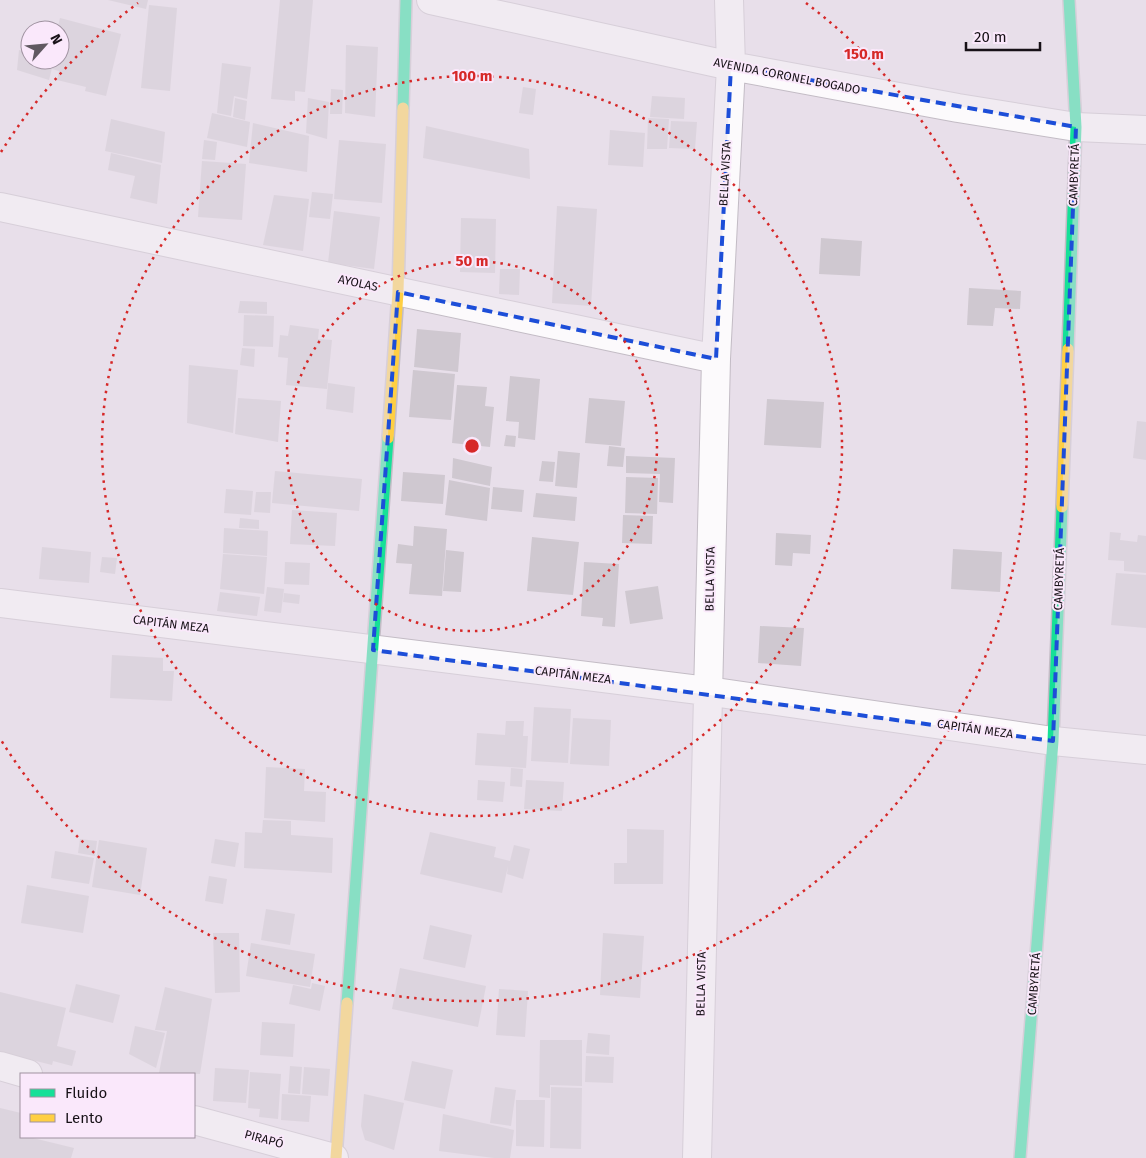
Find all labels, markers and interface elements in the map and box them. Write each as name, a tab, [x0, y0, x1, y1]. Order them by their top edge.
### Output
north arrow	[20, 20, 70, 70]
scale bar	[966, 20, 1040, 52]
text: 20 m	[974, 28, 1007, 46]
text: N	[46, 31, 66, 47]
text: 150 m	[844, 45, 884, 63]
street label: AVENIDA CORONEL BOGADO	[712, 55, 862, 97]
text: 100 m	[452, 67, 492, 85]
street label: BELLA VISTA	[716, 141, 734, 207]
street label: CAMBYRETÁ	[1065, 143, 1082, 207]
text: 50 m	[455, 252, 489, 270]
street label: AYOLAS	[337, 272, 380, 294]
centre of rings	[463, 437, 481, 455]
street label: BELLA VISTA	[702, 546, 718, 611]
street label: CAMBYRETÁ	[1050, 547, 1067, 611]
street label: CAPITÁN MEZA	[132, 611, 210, 636]
street label: CAPITÁN MEZA	[534, 662, 612, 687]
street label: CAPITÁN MEZA	[936, 716, 1014, 741]
street label: BELLA VISTA	[693, 951, 709, 1016]
street label: CAMBYRETÁ	[1024, 952, 1043, 1016]
legend	[20, 1073, 195, 1138]
text: Fluido	[65, 1084, 107, 1102]
text: Lento	[65, 1109, 103, 1127]
street label: PIRAPÓ	[243, 1126, 285, 1151]

